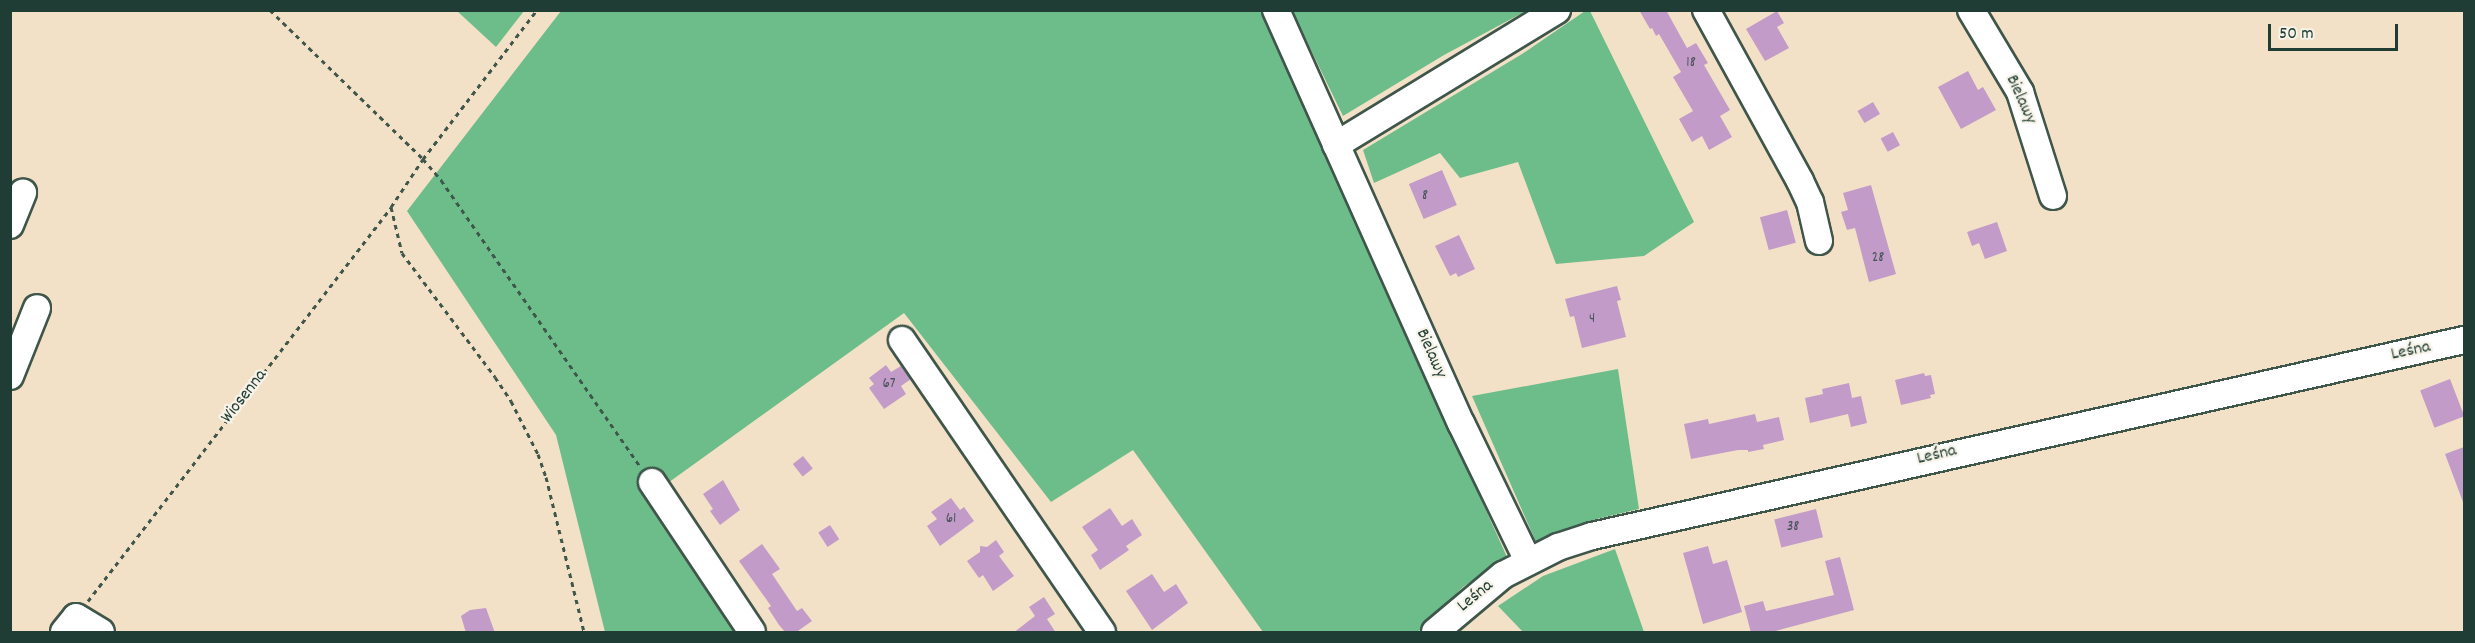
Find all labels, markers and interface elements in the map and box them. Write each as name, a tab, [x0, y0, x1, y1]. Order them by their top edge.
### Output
scale bar	[2271, 12, 2402, 50]
text: 50 m	[2279, 22, 2314, 47]
house number: 18	[1686, 55, 1696, 73]
street label: Bielawy	[2000, 72, 2040, 128]
house number: 8	[1422, 188, 1428, 206]
house number: 28	[1872, 250, 1884, 268]
house number: 4	[1589, 311, 1595, 329]
street label: Bielawy	[1410, 326, 1450, 382]
street label: Leśna	[2389, 337, 2433, 367]
street label: Wiosenna	[217, 366, 273, 428]
house number: 67	[882, 376, 896, 394]
street label: Leśna	[1915, 441, 1959, 471]
house number: 61	[946, 511, 956, 529]
house number: 38	[1787, 519, 1799, 537]
street label: Leśna	[1454, 576, 1498, 618]

